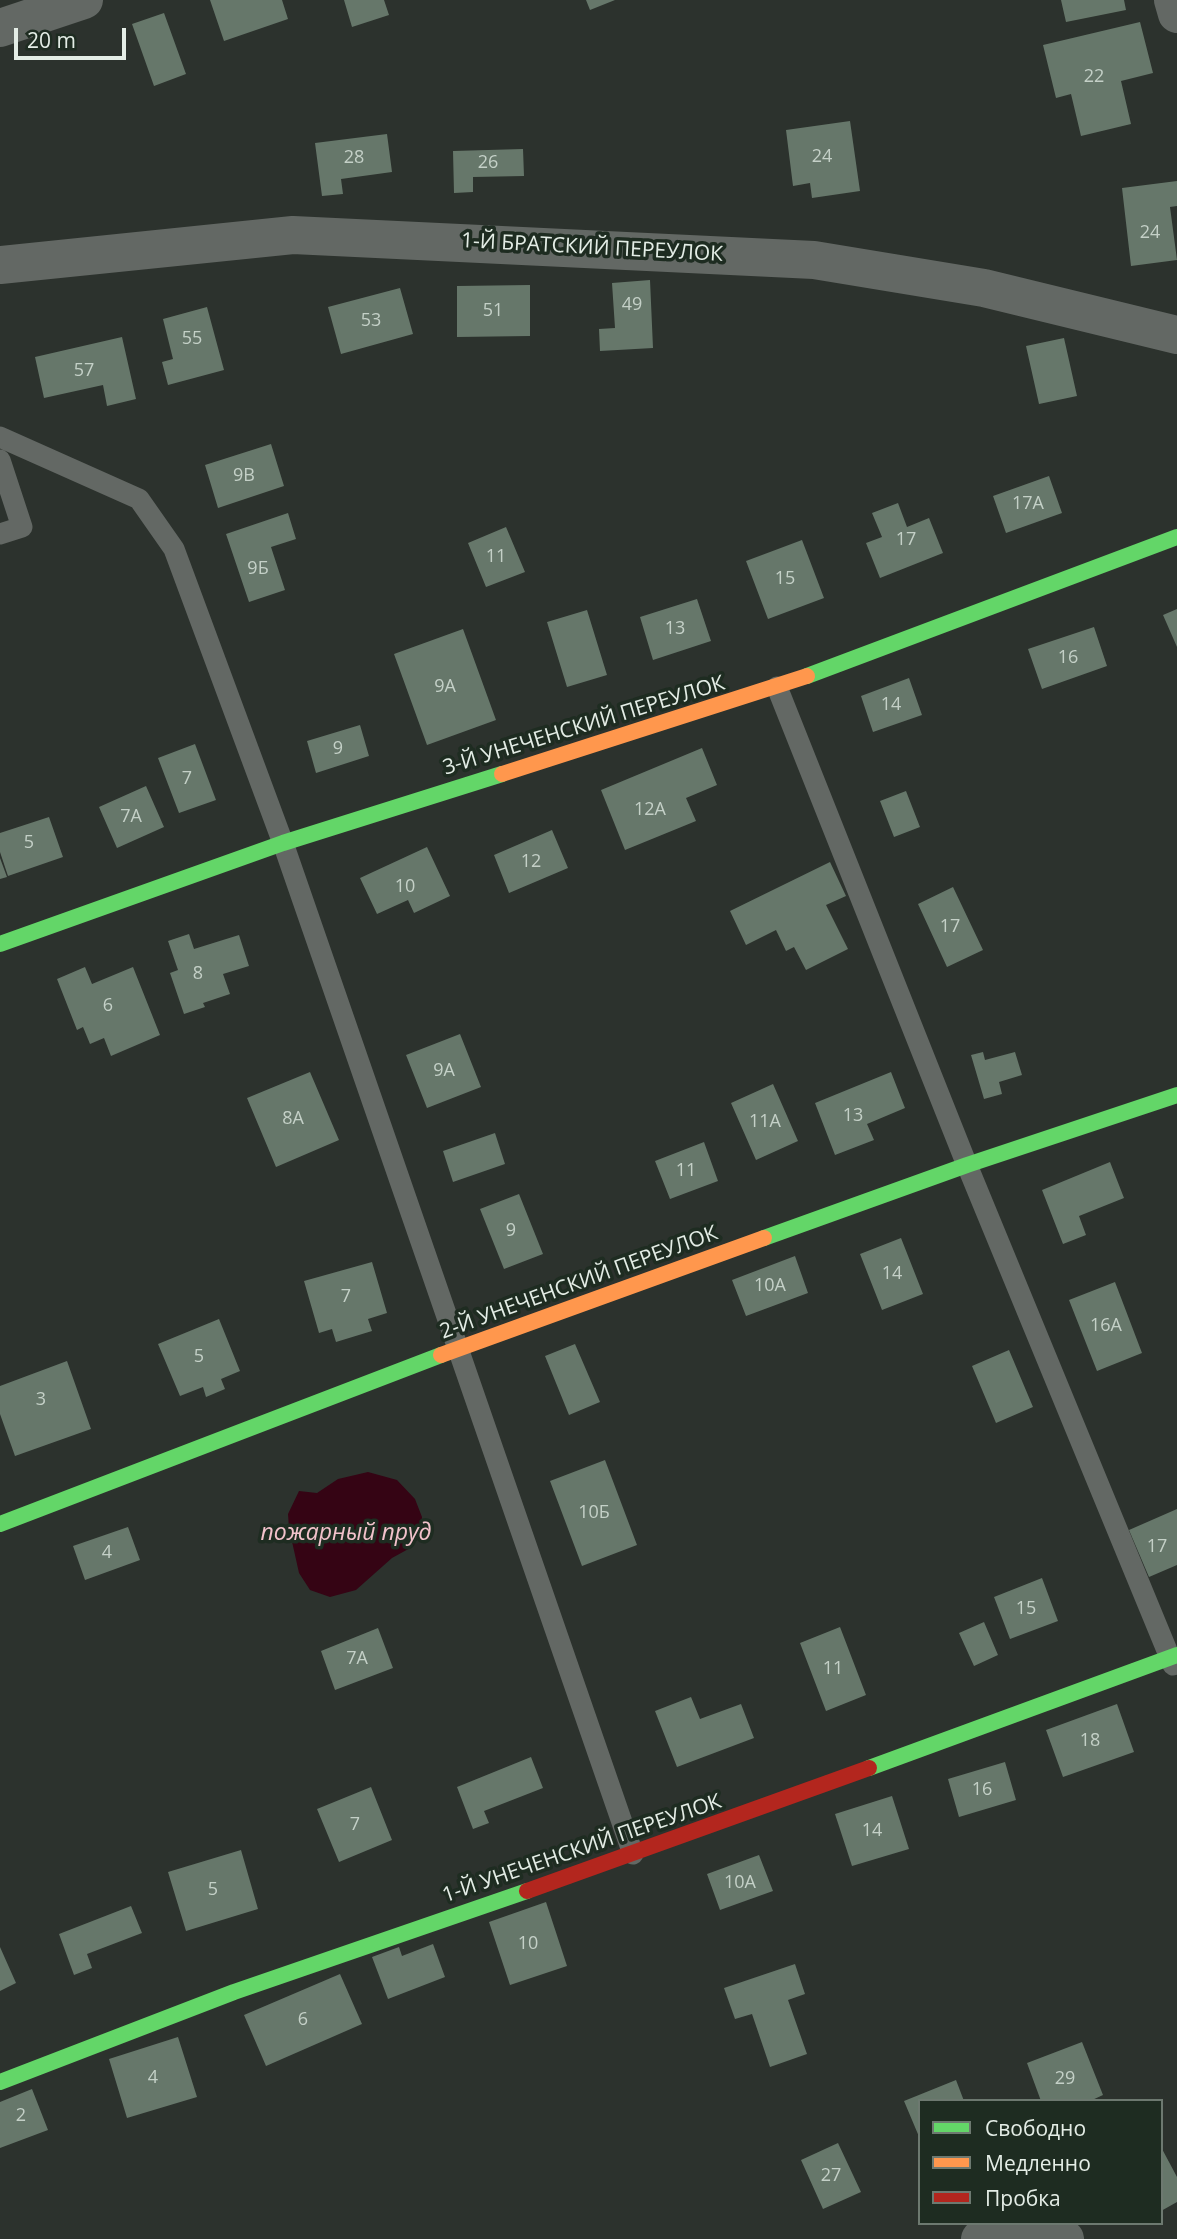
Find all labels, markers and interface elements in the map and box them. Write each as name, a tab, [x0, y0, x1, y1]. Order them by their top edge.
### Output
scale bar	[18, 14, 130, 58]
text: 20 m	[27, 26, 76, 54]
house number: 22	[1084, 66, 1104, 88]
house number: 24	[812, 146, 832, 168]
house number: 28	[344, 147, 364, 169]
house number: 26	[478, 152, 498, 174]
house number: 24	[1140, 222, 1160, 244]
street label: 1-Й БРАТСКИЙ ПЕРЕУЛОК	[461, 229, 723, 267]
house number: 49	[622, 294, 642, 316]
house number: 51	[483, 300, 503, 322]
house number: 53	[361, 310, 381, 332]
house number: 55	[182, 328, 202, 350]
house number: 57	[74, 360, 94, 382]
house number: 9В	[233, 465, 255, 487]
house number: 17А	[1012, 493, 1044, 515]
house number: 17	[896, 529, 916, 551]
house number: 11	[486, 546, 506, 568]
house number: 9Б	[247, 558, 269, 580]
house number: 15	[775, 568, 795, 590]
house number: 13	[665, 618, 685, 640]
house number: 16	[1058, 647, 1078, 669]
street label: 3-Й УНЕЧЕНСКИЙ ПЕРЕУЛОК	[440, 671, 728, 781]
house number: 9А	[434, 676, 456, 698]
house number: 14	[881, 694, 901, 716]
house number: 9	[333, 738, 343, 760]
house number: 7	[182, 768, 192, 790]
house number: 12А	[634, 799, 666, 821]
house number: 7А	[120, 806, 142, 828]
house number: 5	[24, 832, 34, 854]
house number: 12	[521, 851, 541, 873]
house number: 10	[395, 876, 415, 898]
house number: 17	[940, 916, 960, 938]
house number: 8	[193, 963, 203, 985]
house number: 6	[103, 995, 113, 1017]
house number: 9А	[433, 1060, 455, 1082]
house number: 13	[843, 1105, 863, 1127]
house number: 8А	[282, 1108, 304, 1130]
house number: 11А	[749, 1111, 781, 1133]
house number: 11	[676, 1160, 696, 1182]
house number: 9	[506, 1220, 516, 1242]
street label: 2-Й УНЕЧЕНСКИЙ ПЕРЕУЛОК	[437, 1221, 721, 1345]
house number: 14	[882, 1263, 902, 1285]
house number: 10А	[754, 1275, 786, 1297]
house number: 7	[341, 1286, 351, 1308]
house number: 16А	[1090, 1315, 1122, 1337]
house number: 5	[194, 1346, 204, 1368]
house number: 3	[36, 1389, 46, 1411]
house number: 10Б	[578, 1502, 610, 1524]
water label: пожарный пруд	[260, 1519, 432, 1547]
house number: 17	[1147, 1536, 1167, 1558]
house number: 4	[102, 1542, 112, 1564]
house number: 15	[1016, 1598, 1036, 1620]
house number: 7А	[346, 1648, 368, 1670]
house number: 11	[823, 1658, 843, 1680]
house number: 18	[1080, 1730, 1100, 1752]
house number: 16	[972, 1779, 992, 1801]
street label: 1-Й УНЕЧЕНСКИЙ ПЕРЕУЛОК	[439, 1789, 725, 1909]
house number: 7	[350, 1814, 360, 1836]
house number: 14	[862, 1820, 882, 1842]
house number: 10А	[724, 1872, 756, 1894]
house number: 5	[208, 1879, 218, 1901]
house number: 10	[518, 1933, 538, 1955]
house number: 6	[298, 2009, 308, 2031]
house number: 4	[148, 2067, 158, 2089]
house number: 29	[1055, 2068, 1075, 2090]
legend	[918, 2099, 1163, 2225]
house number: 2	[16, 2105, 26, 2127]
text: Свободно	[985, 2114, 1086, 2142]
text: Медленно	[985, 2149, 1091, 2177]
house number: 27	[821, 2165, 841, 2187]
text: Пробка	[985, 2184, 1061, 2212]

